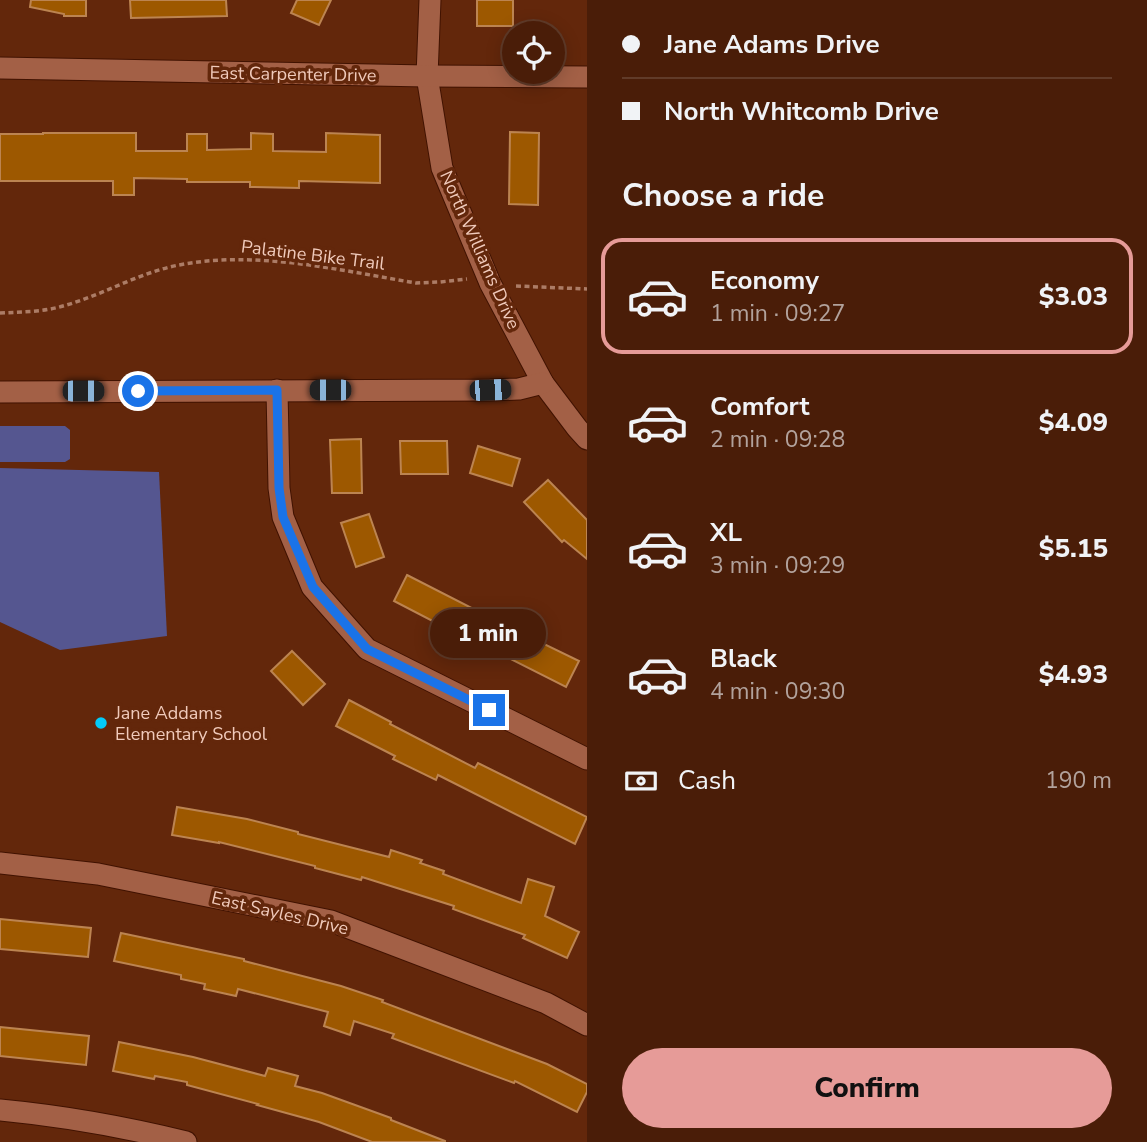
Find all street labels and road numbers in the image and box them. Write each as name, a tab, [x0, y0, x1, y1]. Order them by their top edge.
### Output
street label: East Carpenter Drive	[209, 61, 377, 87]
street label: North Williams Drive	[434, 167, 526, 333]
street label: Palatine Bike Trail	[240, 234, 387, 276]
street label: East Sayles Drive	[209, 886, 351, 940]

